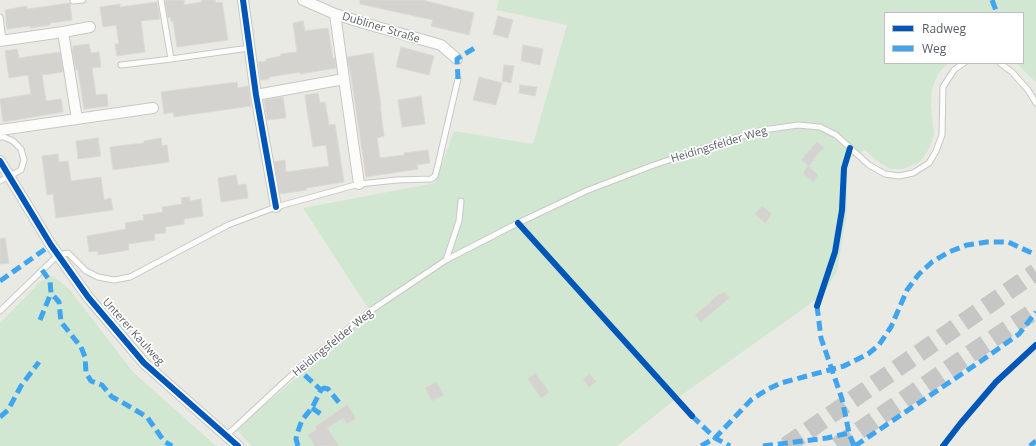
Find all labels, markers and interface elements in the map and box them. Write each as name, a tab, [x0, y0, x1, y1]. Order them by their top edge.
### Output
street label: Dubliner Straße	[340, 10, 422, 46]
legend	[884, 12, 1024, 64]
text: Radweg	[922, 20, 966, 37]
text: Weg	[922, 40, 946, 57]
street label: Heidingsfelder Weg	[669, 124, 769, 166]
street label: Unterer Kaulweg	[99, 296, 167, 368]
street label: Heidingsfelder Weg	[290, 306, 376, 380]

